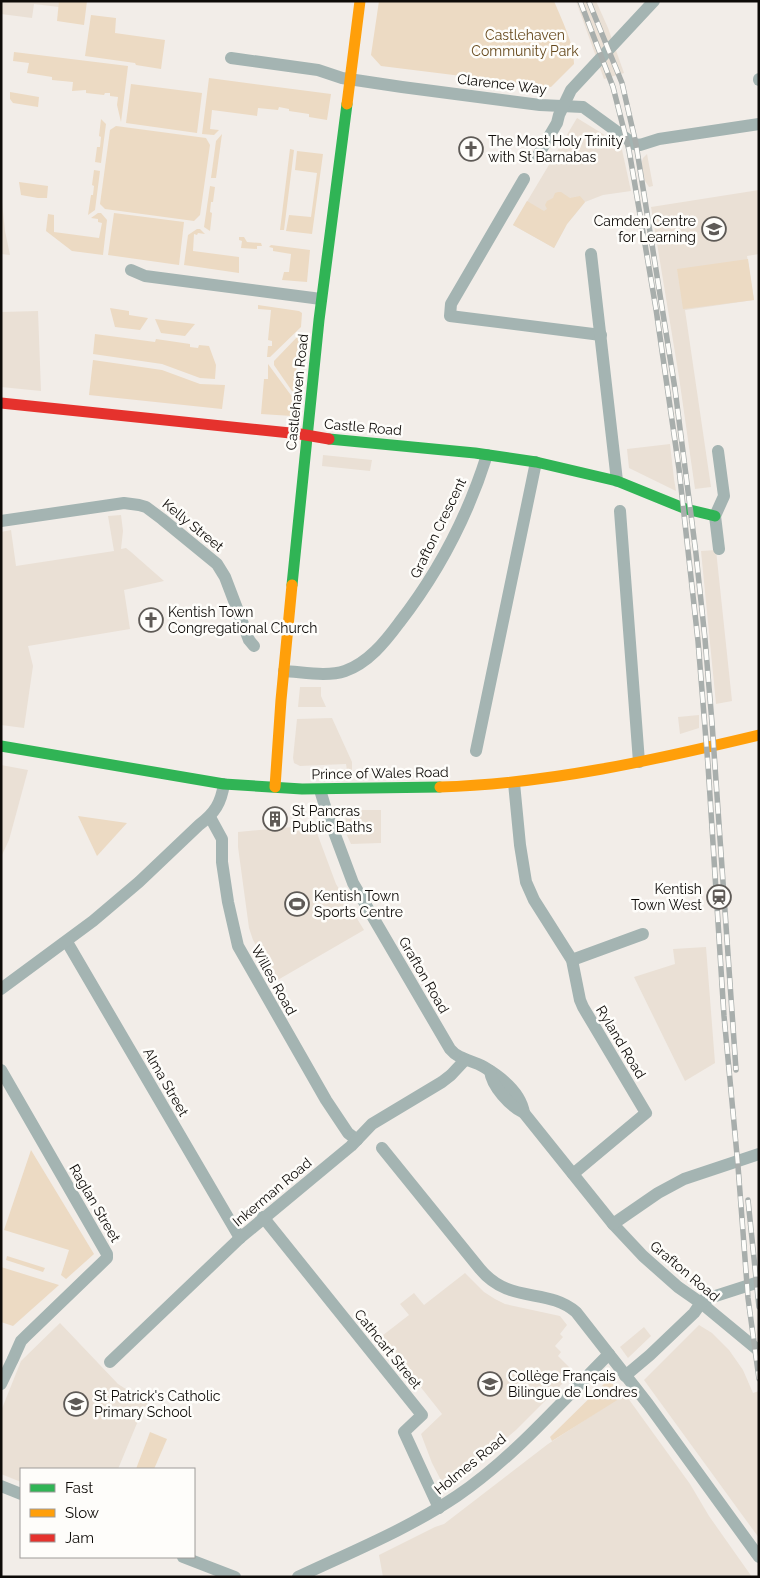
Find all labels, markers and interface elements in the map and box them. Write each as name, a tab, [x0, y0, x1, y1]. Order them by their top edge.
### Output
park label: Castlehaven Community Park	[471, 27, 579, 59]
street label: Clarence Way	[456, 71, 548, 97]
place label: The Most Holy Trinity with St Barnabas	[488, 133, 624, 165]
church icon: The Most Holy Trinity with St Barnabas	[458, 136, 484, 162]
place label: Camden Centre for Learning	[594, 213, 696, 245]
school or university icon: Camden Centre for Learning	[701, 216, 727, 242]
street label: Castlehaven Road	[283, 333, 311, 451]
street label: Castle Road	[324, 416, 402, 438]
street label: Grafton Crescent	[407, 475, 469, 581]
street label: Kelly Street	[159, 496, 227, 555]
place label: Kentish Town Congregational Church	[168, 604, 317, 636]
church icon: Kentish Town Congregational Church	[138, 607, 164, 633]
street label: Prince of Wales Road	[311, 764, 449, 782]
place label: St Pancras Public Baths	[292, 803, 373, 835]
building icon: St Pancras Public Baths	[262, 806, 288, 832]
place label: Kentish Town West	[631, 881, 702, 913]
station icon: Kentish Town West	[706, 884, 732, 910]
place label: Kentish Town Sports Centre	[314, 888, 403, 920]
sports icon: Kentish Town Sports Centre	[284, 891, 310, 917]
street label: Grafton Road	[396, 934, 452, 1016]
street label: Willes Road	[248, 942, 300, 1018]
street label: Ryland Road	[593, 1003, 649, 1081]
street label: Alma Street	[140, 1045, 192, 1119]
street label: Inkerman Road	[229, 1154, 315, 1230]
street label: Raglan Street	[66, 1161, 124, 1245]
street label: Grafton Road	[647, 1237, 723, 1305]
street label: Cathcart Street	[351, 1306, 425, 1392]
place label: Collège Français Bilingue de Londres	[508, 1368, 638, 1400]
school or university icon: Collège Français Bilingue de Londres	[477, 1371, 503, 1397]
place label: St Patrick's Catholic Primary School	[94, 1388, 221, 1420]
school or university icon: St Patrick's Catholic Primary School	[63, 1391, 89, 1417]
street label: Holmes Road	[431, 1430, 509, 1498]
legend	[20, 1468, 195, 1558]
text: Fast	[65, 1479, 93, 1497]
text: Slow	[65, 1504, 99, 1522]
text: Jam	[65, 1529, 94, 1547]

